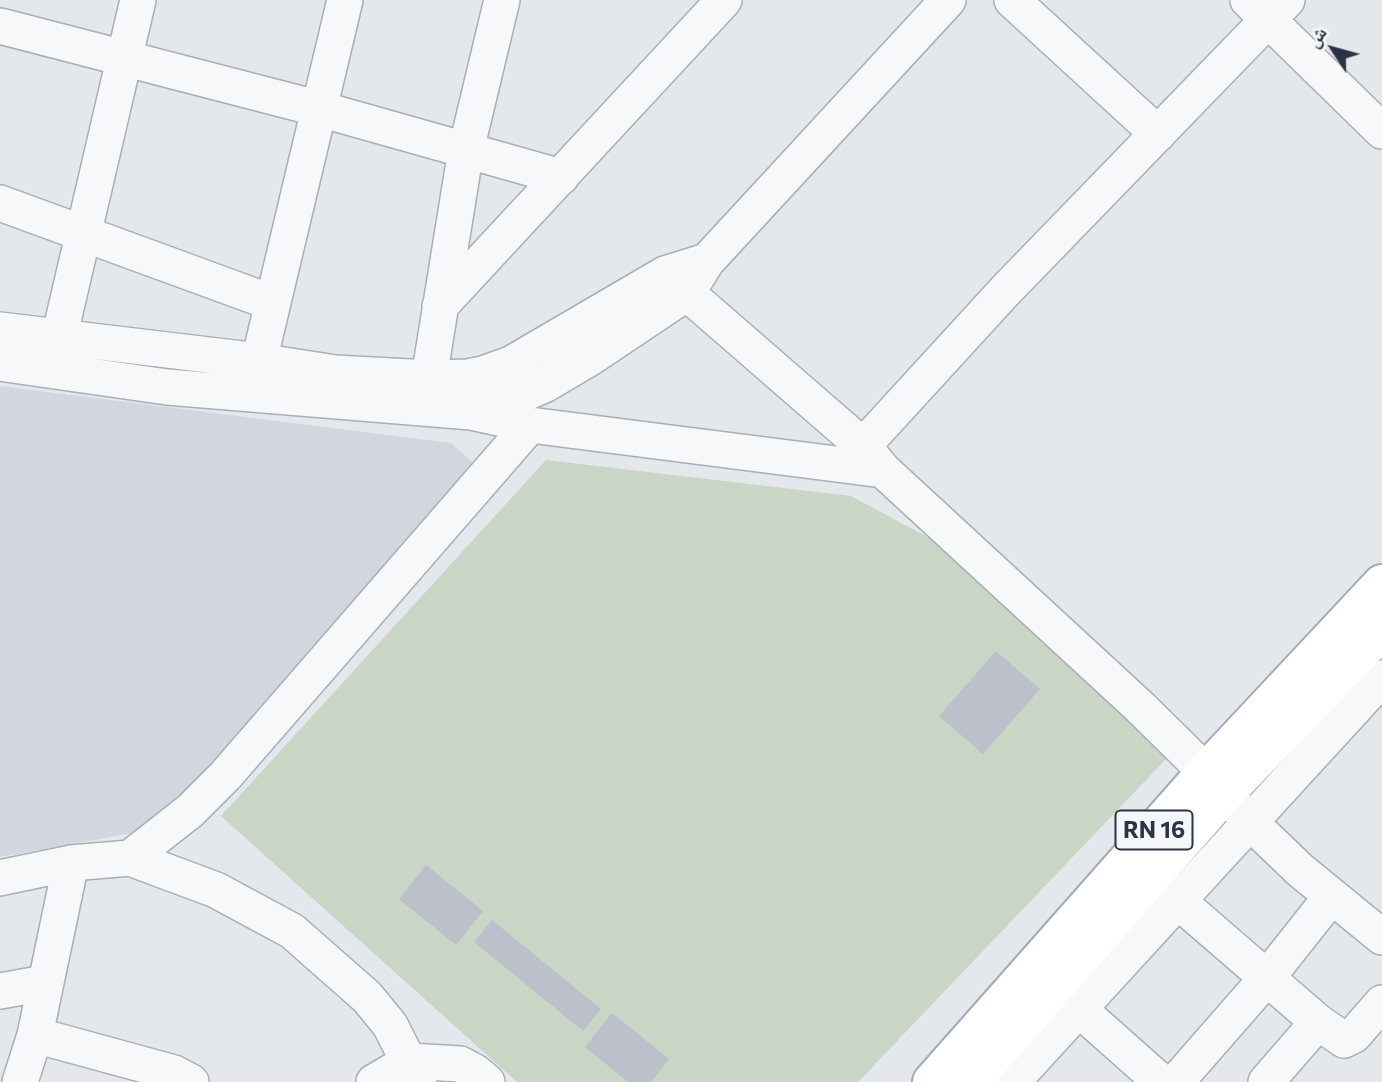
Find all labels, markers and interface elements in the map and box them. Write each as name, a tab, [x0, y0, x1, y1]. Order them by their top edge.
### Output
north arrow	[1298, 14, 1368, 84]
text: ش	[1300, 21, 1331, 51]
road number: RN 16	[1116, 810, 1192, 850]

